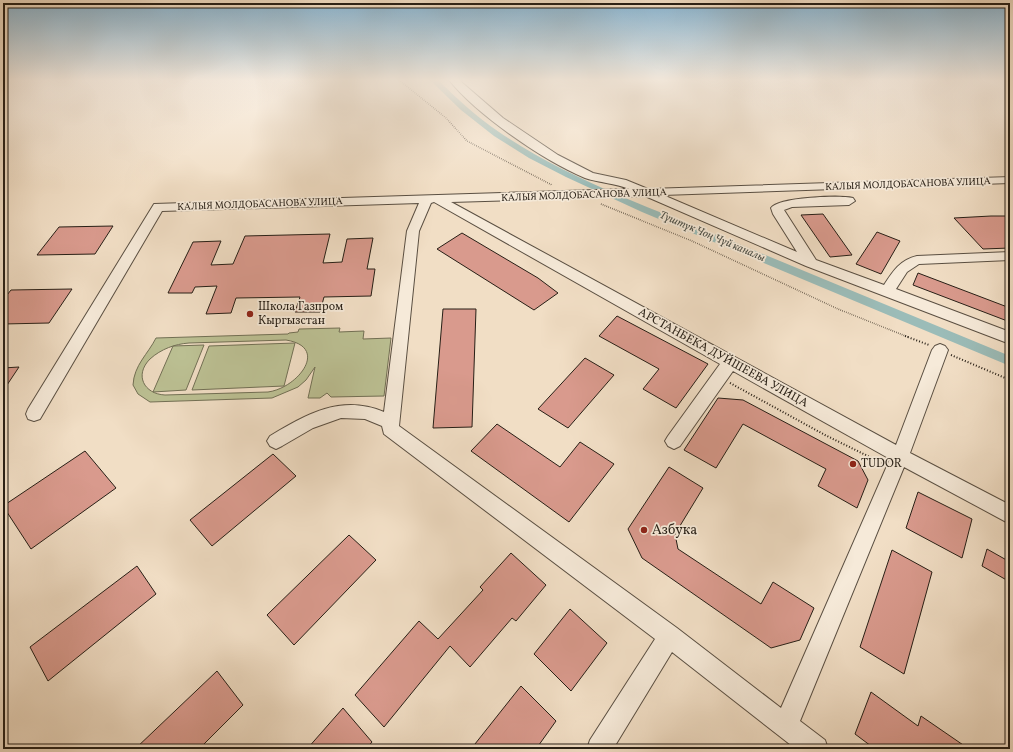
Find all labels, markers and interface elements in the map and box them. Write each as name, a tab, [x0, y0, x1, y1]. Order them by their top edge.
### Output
street label: КАЛЫЯ МОЛДОБАСАНОВА УЛИЦА	[825, 174, 991, 194]
street label: КАЛЫЯ МОЛДОБАСАНОВА УЛИЦА	[501, 185, 667, 205]
street label: КАЛЫЯ МОЛДОБАСАНОВА УЛИЦА	[177, 194, 343, 214]
water label: Түштүк Чоң Чүй каналы	[657, 208, 767, 266]
place label: Школа Газпром Кыргызстан	[258, 299, 343, 329]
street label: АРСТАНБЕКА ДУЙШЕЕВА УЛИЦА	[635, 304, 812, 412]
marker: Школа Газпром Кыргызстан	[245, 309, 255, 319]
place label: TUDOR	[861, 456, 902, 472]
marker: TUDOR	[848, 459, 858, 469]
place label: Азбука	[652, 521, 697, 540]
marker: Азбука	[639, 525, 649, 535]

